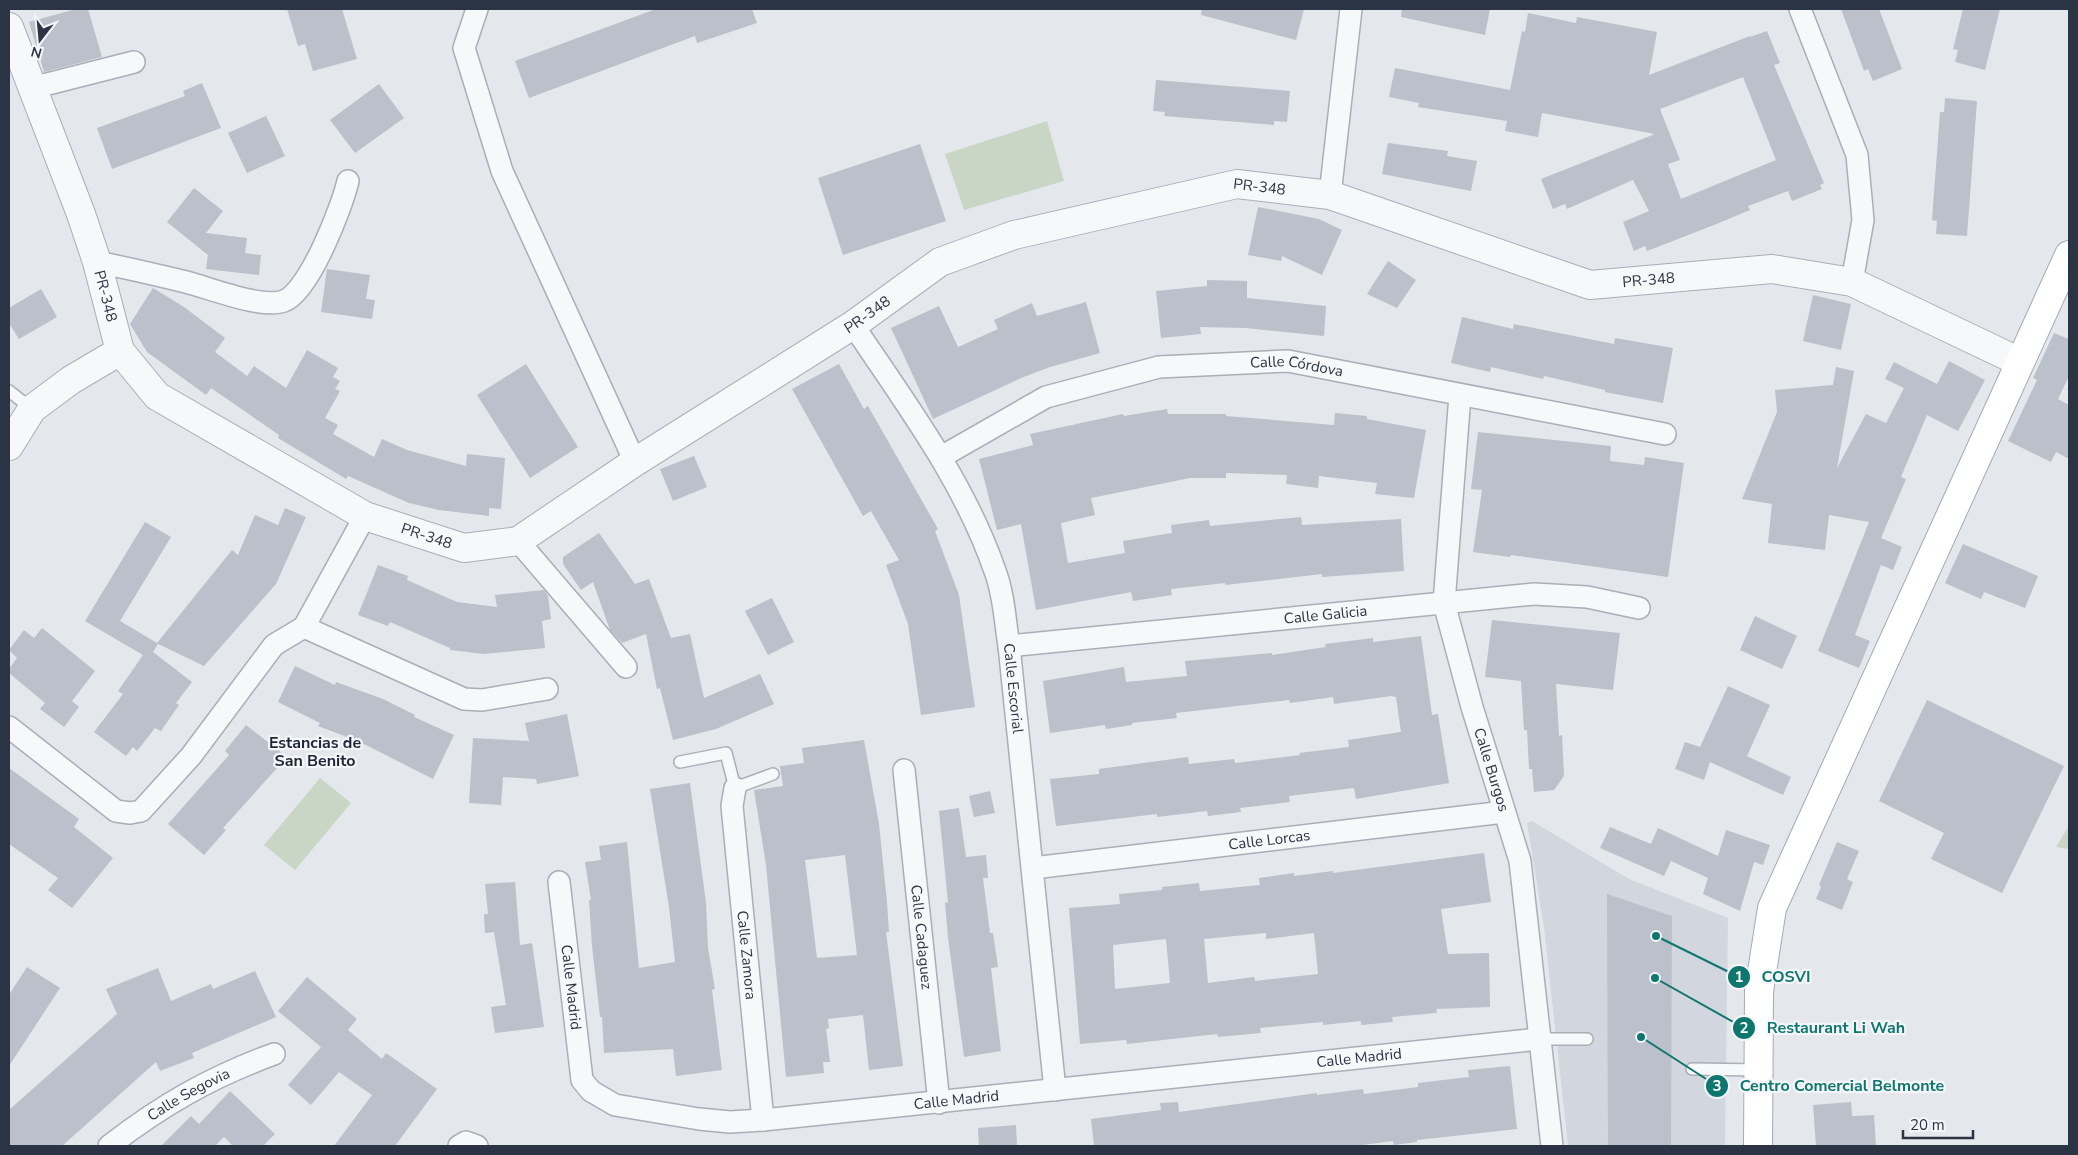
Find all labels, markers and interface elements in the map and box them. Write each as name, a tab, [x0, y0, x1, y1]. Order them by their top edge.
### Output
north arrow	[15, 15, 65, 65]
text: N	[29, 41, 44, 63]
street label: PR-348	[1232, 174, 1287, 200]
street label: PR-348	[89, 268, 122, 324]
street label: PR-348	[1621, 268, 1676, 292]
street label: PR-348	[840, 291, 894, 338]
street label: Calle Córdova	[1249, 351, 1345, 381]
street label: PR-348	[398, 518, 455, 554]
street label: Calle Galicia	[1283, 601, 1368, 629]
street label: Calle Escorial	[999, 642, 1028, 735]
street label: Calle Burgos	[1469, 725, 1514, 814]
district label: Estancias de San Benito	[269, 732, 361, 772]
street label: Calle Lorcas	[1227, 825, 1311, 855]
street label: Calle Cadaguez	[906, 884, 937, 990]
street label: Calle Zamora	[732, 909, 761, 1001]
street label: Calle Madrid	[556, 944, 586, 1031]
callout: COSVI	[1726, 961, 1820, 992]
text: COSVI	[1762, 966, 1810, 988]
text: 1	[1734, 967, 1744, 987]
callout: Restaurant Li Wah	[1732, 1012, 1915, 1043]
text: Restaurant Li Wah	[1767, 1017, 1905, 1039]
text: 2	[1739, 1018, 1749, 1038]
street label: Calle Madrid	[1315, 1043, 1403, 1072]
street label: Calle Segovia	[143, 1063, 233, 1126]
callout: Centro Comercial Belmonte	[1705, 1070, 1954, 1101]
text: Centro Comercial Belmonte	[1740, 1075, 1945, 1097]
text: 3	[1712, 1076, 1722, 1096]
street label: Calle Madrid	[913, 1085, 1000, 1114]
scale bar	[1903, 1108, 1973, 1140]
text: 20 m	[1910, 1115, 1945, 1135]

